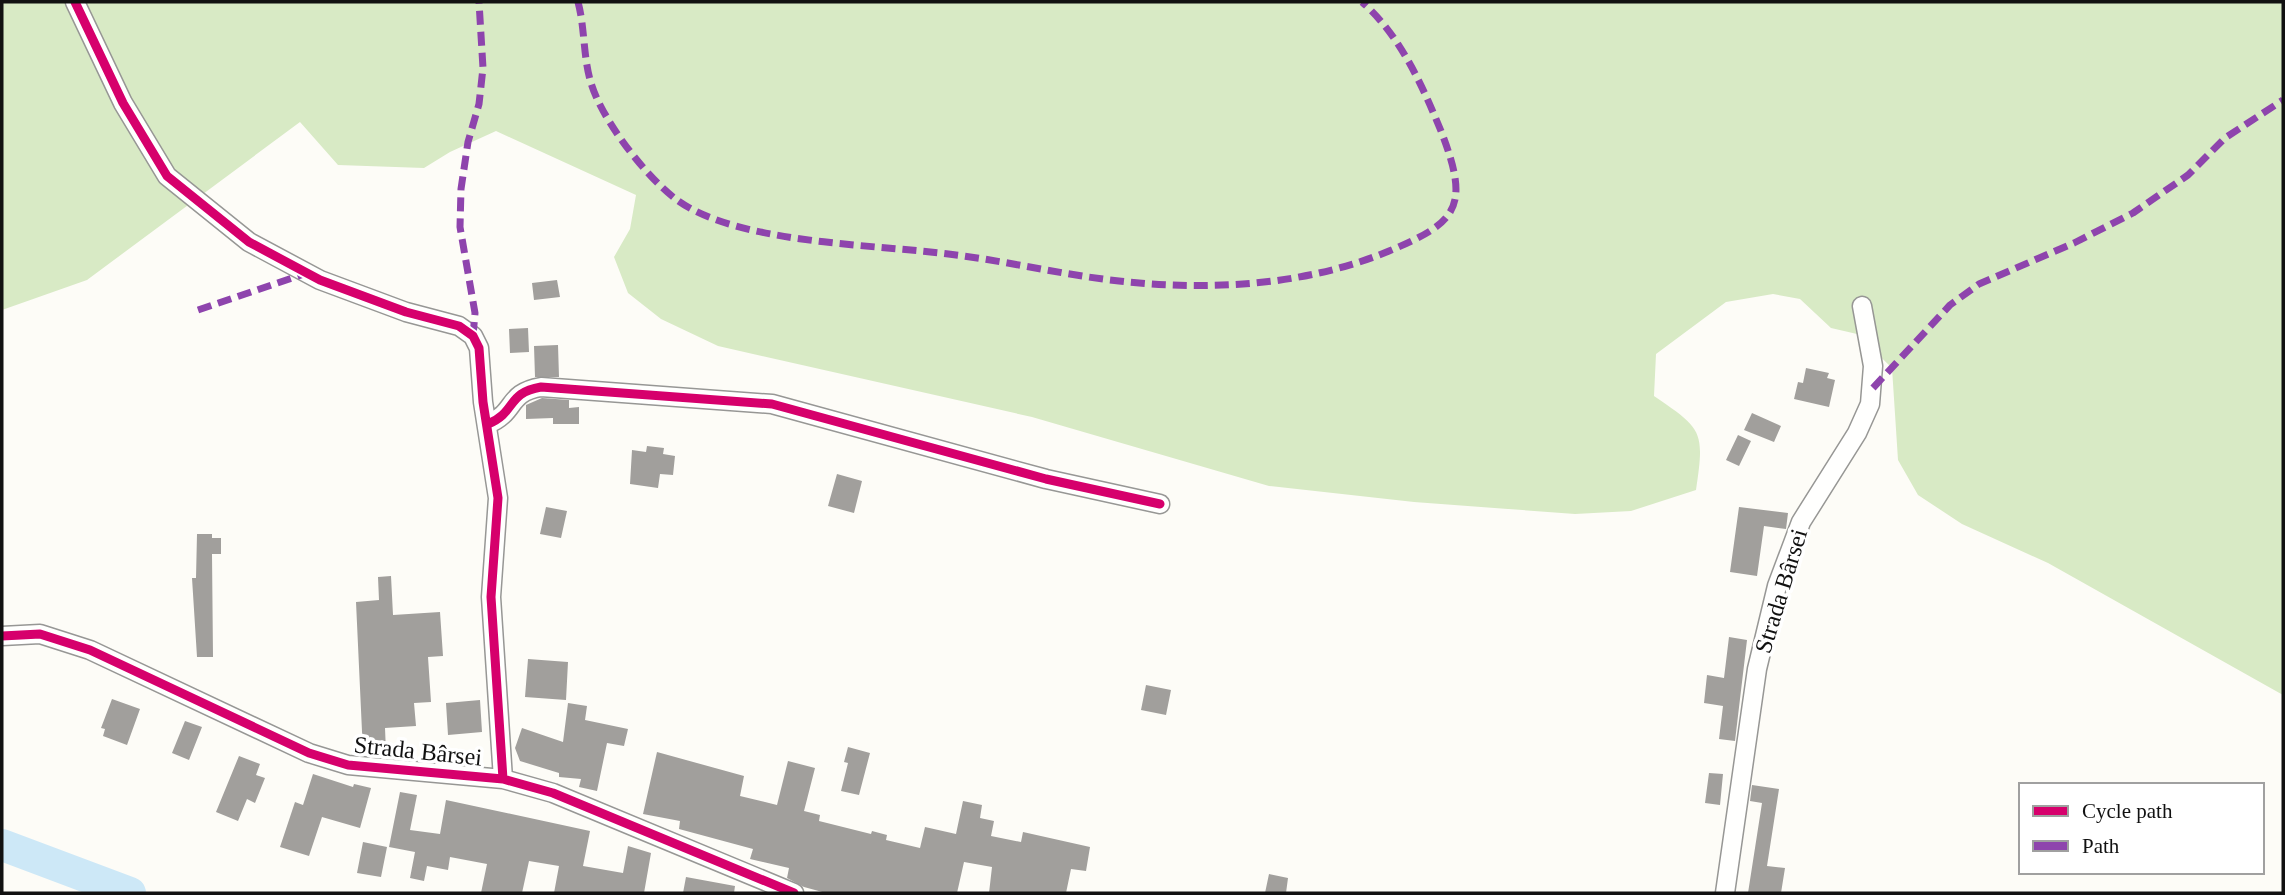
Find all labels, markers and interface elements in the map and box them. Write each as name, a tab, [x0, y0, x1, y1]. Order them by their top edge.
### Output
street label: Strada Bârsei	[1750, 525, 1812, 656]
street label: Strada Bârsei	[353, 731, 484, 771]
legend	[2019, 783, 2264, 874]
text: Cycle path	[2082, 799, 2173, 823]
text: Path	[2082, 834, 2120, 858]

